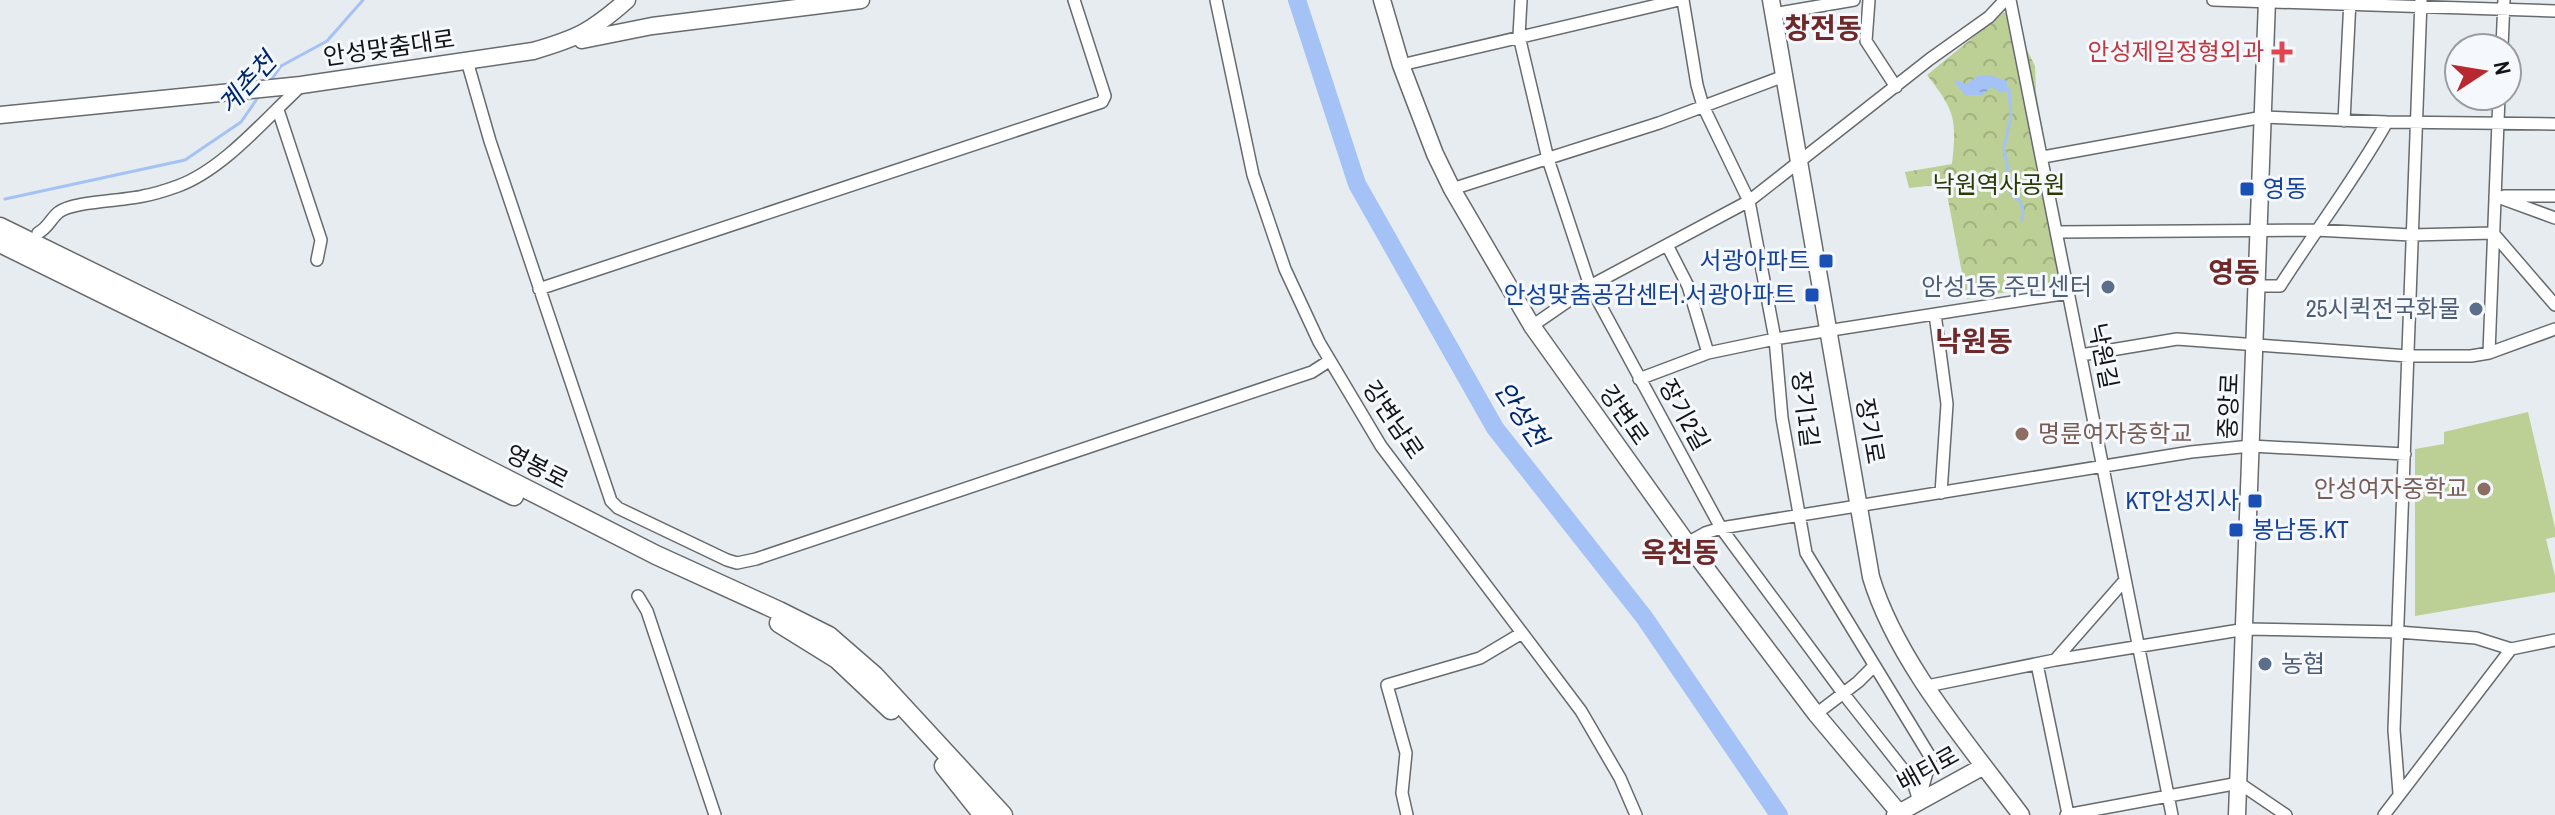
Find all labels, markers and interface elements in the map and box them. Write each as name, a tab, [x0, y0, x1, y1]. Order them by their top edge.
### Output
district label: 창전동	[1784, 9, 1862, 47]
street label: 안성맞춤대로	[321, 22, 457, 72]
north arrow	[2443, 32, 2523, 112]
place label: 안성제일정형외과	[2087, 35, 2264, 67]
marker: 안성제일정형외과	[2271, 41, 2293, 63]
water label: 계촌천	[210, 42, 286, 121]
text: N	[2487, 58, 2519, 77]
park label: 낙원역사공원	[1933, 168, 2065, 200]
place label: 영동	[2263, 172, 2307, 204]
marker: 영동	[2238, 180, 2256, 198]
place label: 서광아파트	[1700, 244, 1810, 276]
marker: 서광아파트	[1817, 252, 1835, 270]
district label: 영동	[2208, 253, 2260, 291]
place label: 안성1동 주민센터	[1921, 270, 2092, 302]
place label: 안성맞춤공감센터.서광아파트	[1503, 278, 1796, 310]
marker: 안성1동 주민센터	[2099, 278, 2117, 296]
marker: 안성맞춤공감센터.서광아파트	[1803, 286, 1821, 304]
place label: 25시퀵전국화물	[2306, 292, 2460, 324]
marker: 25시퀵전국화물	[2467, 300, 2485, 318]
street label: 낙원길	[2082, 320, 2126, 391]
district label: 낙원동	[1935, 322, 2013, 360]
street label: 장기1길	[1785, 369, 1827, 449]
street label: 중앙로	[2211, 372, 2245, 440]
street label: 장기2길	[1652, 373, 1718, 456]
street label: 강변남로	[1356, 374, 1432, 465]
water label: 안성천	[1487, 374, 1558, 456]
street label: 강변로	[1593, 378, 1657, 451]
street label: 장기로	[1849, 395, 1892, 466]
place label: 명륜여자중학교	[2038, 417, 2193, 449]
marker: 명륜여자중학교	[2013, 425, 2031, 443]
street label: 영봉로	[501, 437, 574, 495]
place label: 안성여자중학교	[2313, 472, 2468, 504]
marker: 안성여자중학교	[2475, 480, 2493, 498]
place label: KT안성지사	[2126, 484, 2239, 516]
marker: KT안성지사	[2246, 492, 2264, 510]
place label: 봉남동.KT	[2252, 513, 2349, 545]
marker: 봉남동.KT	[2227, 521, 2245, 539]
district label: 옥천동	[1641, 533, 1719, 571]
place label: 농협	[2281, 647, 2325, 679]
marker: 농협	[2256, 655, 2274, 673]
street label: 배티로	[1891, 738, 1964, 798]

